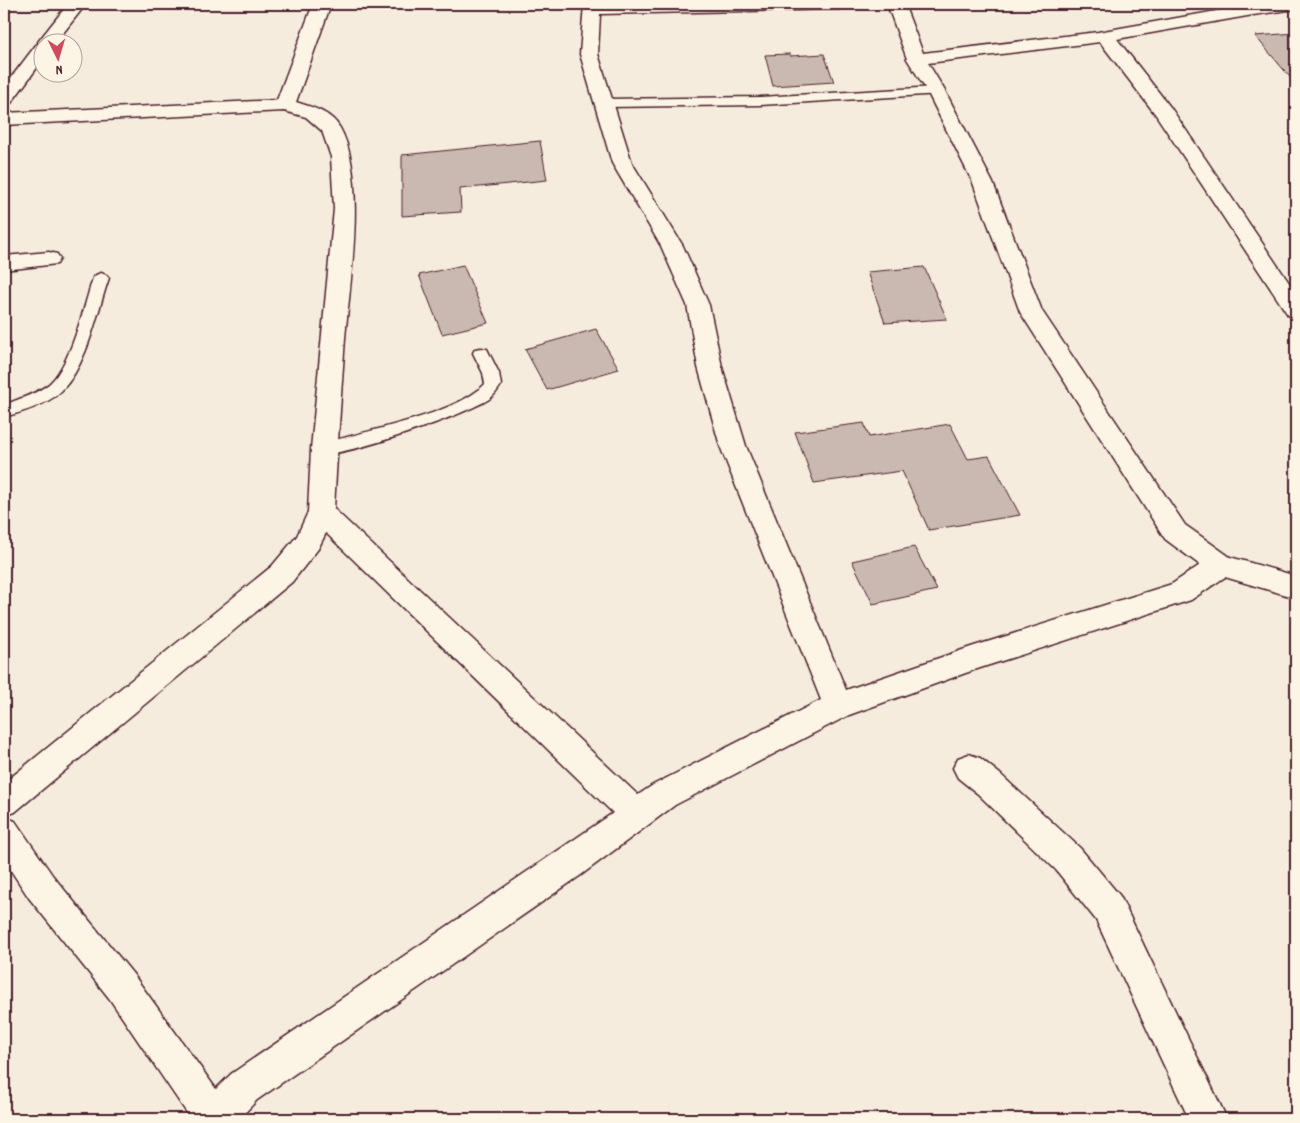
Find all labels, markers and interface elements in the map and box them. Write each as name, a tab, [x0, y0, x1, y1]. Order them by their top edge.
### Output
north arrow	[32, 32, 82, 82]
text: N	[55, 59, 63, 79]

